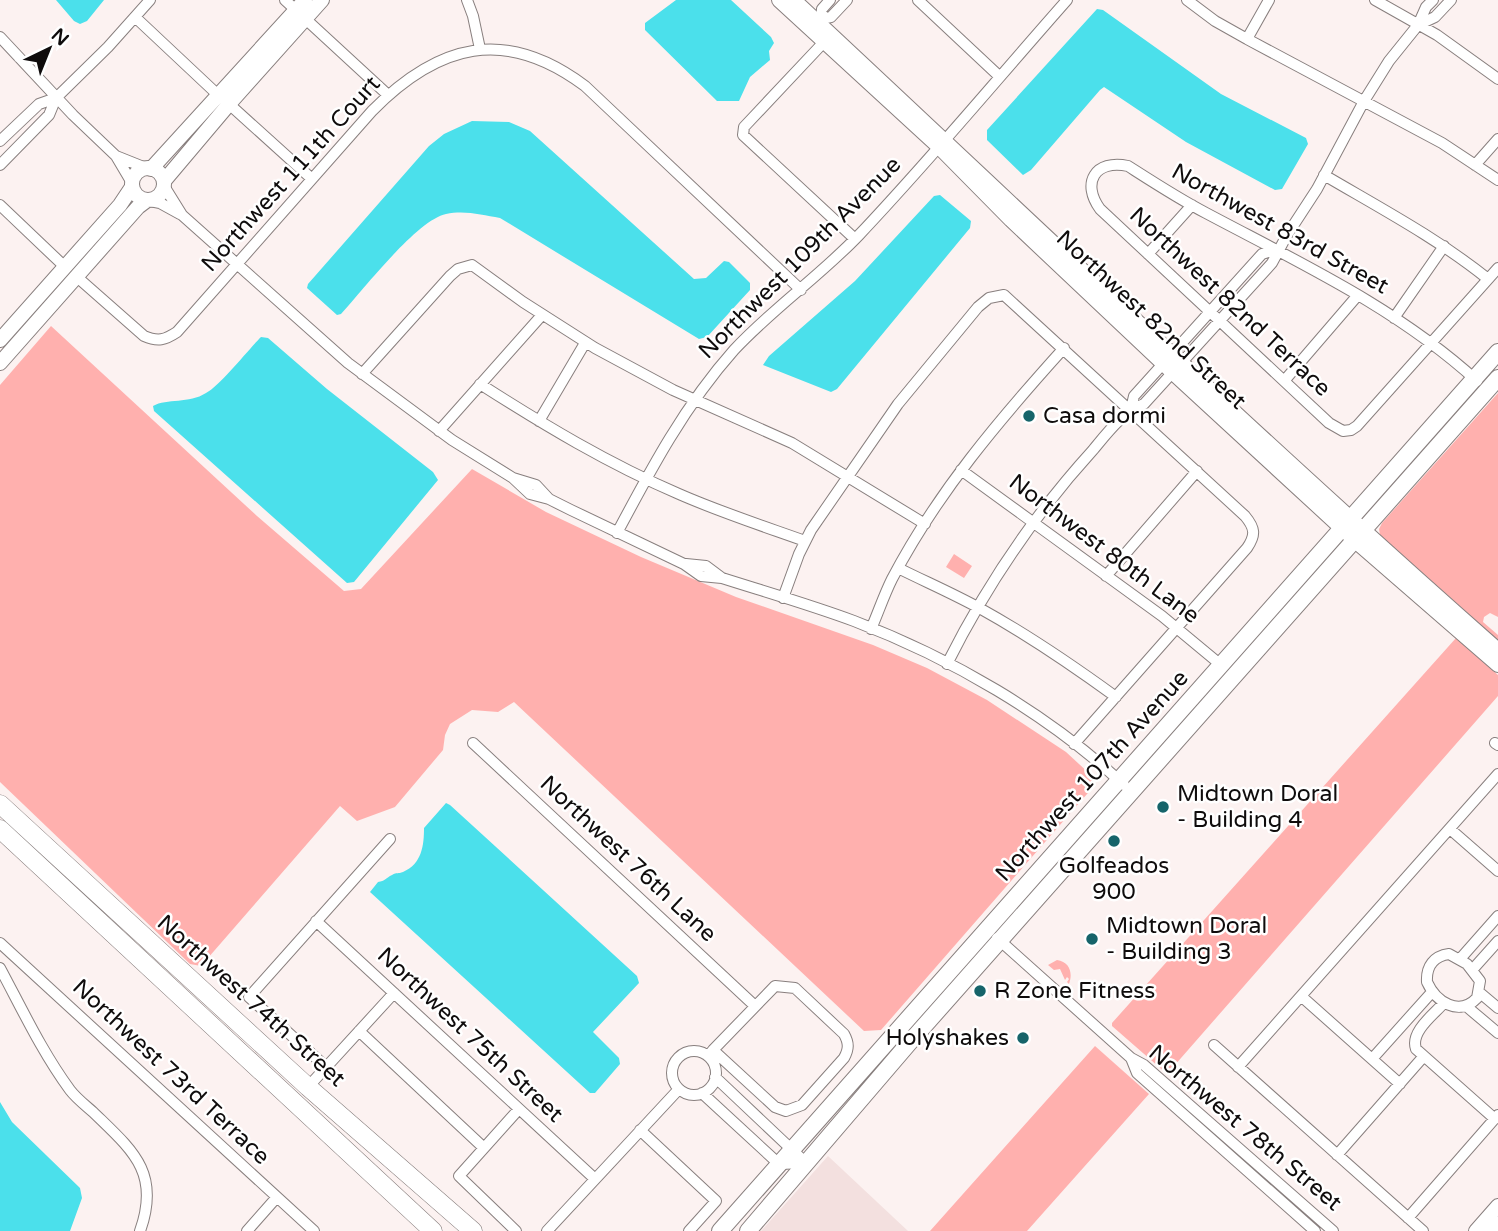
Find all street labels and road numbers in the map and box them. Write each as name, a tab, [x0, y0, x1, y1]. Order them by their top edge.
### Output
street label: Northwest 111th Court	[196, 70, 386, 278]
street label: Northwest 109th Avenue	[693, 151, 907, 365]
street label: Northwest 83rd Street	[1167, 158, 1394, 300]
street label: Northwest 82nd Terrace	[1124, 201, 1336, 403]
street label: Northwest 82nd Street	[1050, 225, 1252, 415]
street label: Northwest 80th Lane	[1003, 468, 1205, 630]
street label: Northwest 107th Avenue	[990, 665, 1194, 887]
street label: Northwest 76th Lane	[534, 770, 722, 948]
street label: Northwest 74th Street	[151, 909, 351, 1093]
street label: Northwest 75th Street	[371, 942, 569, 1128]
street label: Northwest 73rd Terrace	[67, 973, 275, 1171]
street label: Northwest 78th Street	[1143, 1039, 1348, 1217]

